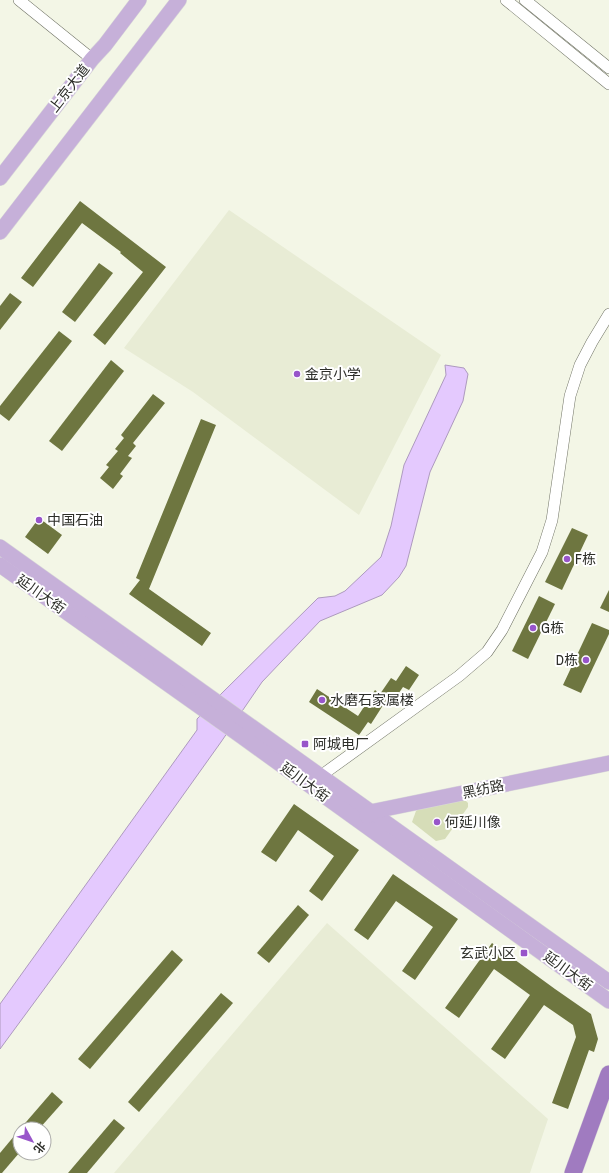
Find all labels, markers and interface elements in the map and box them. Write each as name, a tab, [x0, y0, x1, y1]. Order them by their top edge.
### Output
street label: 上京大道	[45, 60, 93, 116]
place label: 金京小学	[305, 365, 361, 383]
marker: 金京小学	[292, 369, 302, 379]
place label: 中国石油	[47, 511, 103, 529]
marker: 中国石油	[34, 515, 44, 525]
place label: F栋	[575, 550, 596, 568]
marker: F栋	[562, 554, 572, 564]
street label: 延川大街	[13, 571, 69, 617]
place label: G栋	[541, 619, 564, 637]
marker: G栋	[528, 623, 538, 633]
place label: D栋	[556, 651, 578, 669]
marker: D栋	[581, 655, 591, 665]
place label: 水磨石家属楼	[330, 691, 414, 709]
marker: 水磨石家属楼	[317, 695, 327, 705]
place label: 阿城电厂	[313, 735, 369, 753]
marker: 阿城电厂	[300, 739, 310, 749]
street label: 延川大街	[277, 758, 333, 806]
street label: 黑纺路	[461, 776, 505, 802]
place label: 何延川像	[445, 813, 501, 831]
marker: 何延川像	[432, 817, 442, 827]
place label: 玄武小区	[460, 944, 516, 962]
street label: 延川大街	[540, 947, 596, 995]
marker: 玄武小区	[519, 948, 529, 958]
north arrow	[12, 1121, 52, 1161]
text: 北	[31, 1139, 49, 1156]

